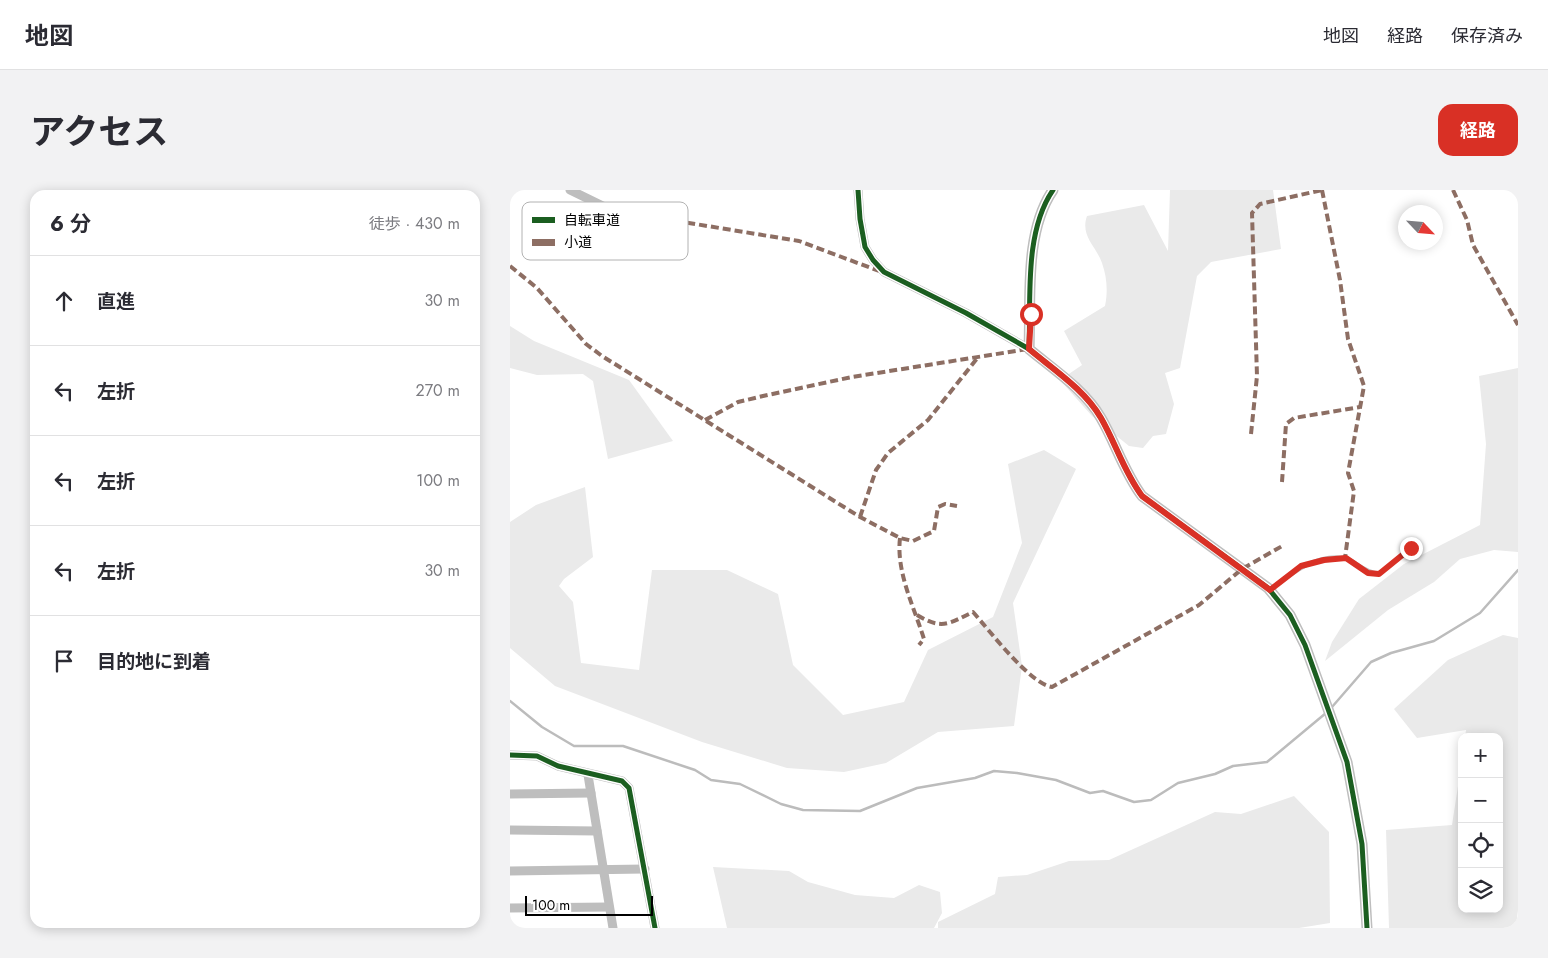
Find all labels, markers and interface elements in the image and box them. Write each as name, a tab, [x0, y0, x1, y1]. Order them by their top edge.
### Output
text: 地図	[25, 18, 73, 53]
text: 地図	[1323, 23, 1359, 49]
text: 経路	[1387, 23, 1423, 49]
text: 保存済み	[1451, 23, 1523, 49]
button: 経路	[1438, 104, 1518, 156]
text: アクセス	[30, 107, 168, 157]
legend	[522, 202, 688, 260]
north arrow	[1398, 205, 1443, 250]
text: 6 分	[50, 209, 91, 239]
text: 自転車道	[564, 210, 620, 230]
text: 徒歩 · 430 m	[369, 212, 460, 235]
text: 小道	[564, 232, 592, 252]
icon: ahead	[50, 287, 78, 315]
text: 直進	[97, 288, 135, 315]
text: 30 m	[424, 289, 460, 312]
route start	[1020, 303, 1043, 326]
icon: left	[50, 377, 78, 405]
text: 左折	[97, 378, 135, 405]
text: 270 m	[416, 379, 460, 402]
icon: left	[50, 467, 78, 495]
text: 左折	[97, 468, 135, 495]
text: 100 m	[416, 469, 460, 492]
route end	[1400, 537, 1423, 560]
icon: left	[50, 557, 78, 585]
text: 左折	[97, 558, 135, 585]
text: 30 m	[424, 559, 460, 582]
icon: arrive	[50, 647, 78, 675]
text: 目的地に到着	[97, 648, 211, 675]
map controls	[1458, 733, 1503, 913]
button: +	[1458, 733, 1503, 778]
button: −	[1458, 778, 1503, 823]
button: locate	[1458, 823, 1503, 868]
button: layers	[1458, 868, 1503, 913]
scale bar	[525, 893, 652, 916]
text: 100 m	[532, 895, 570, 915]

